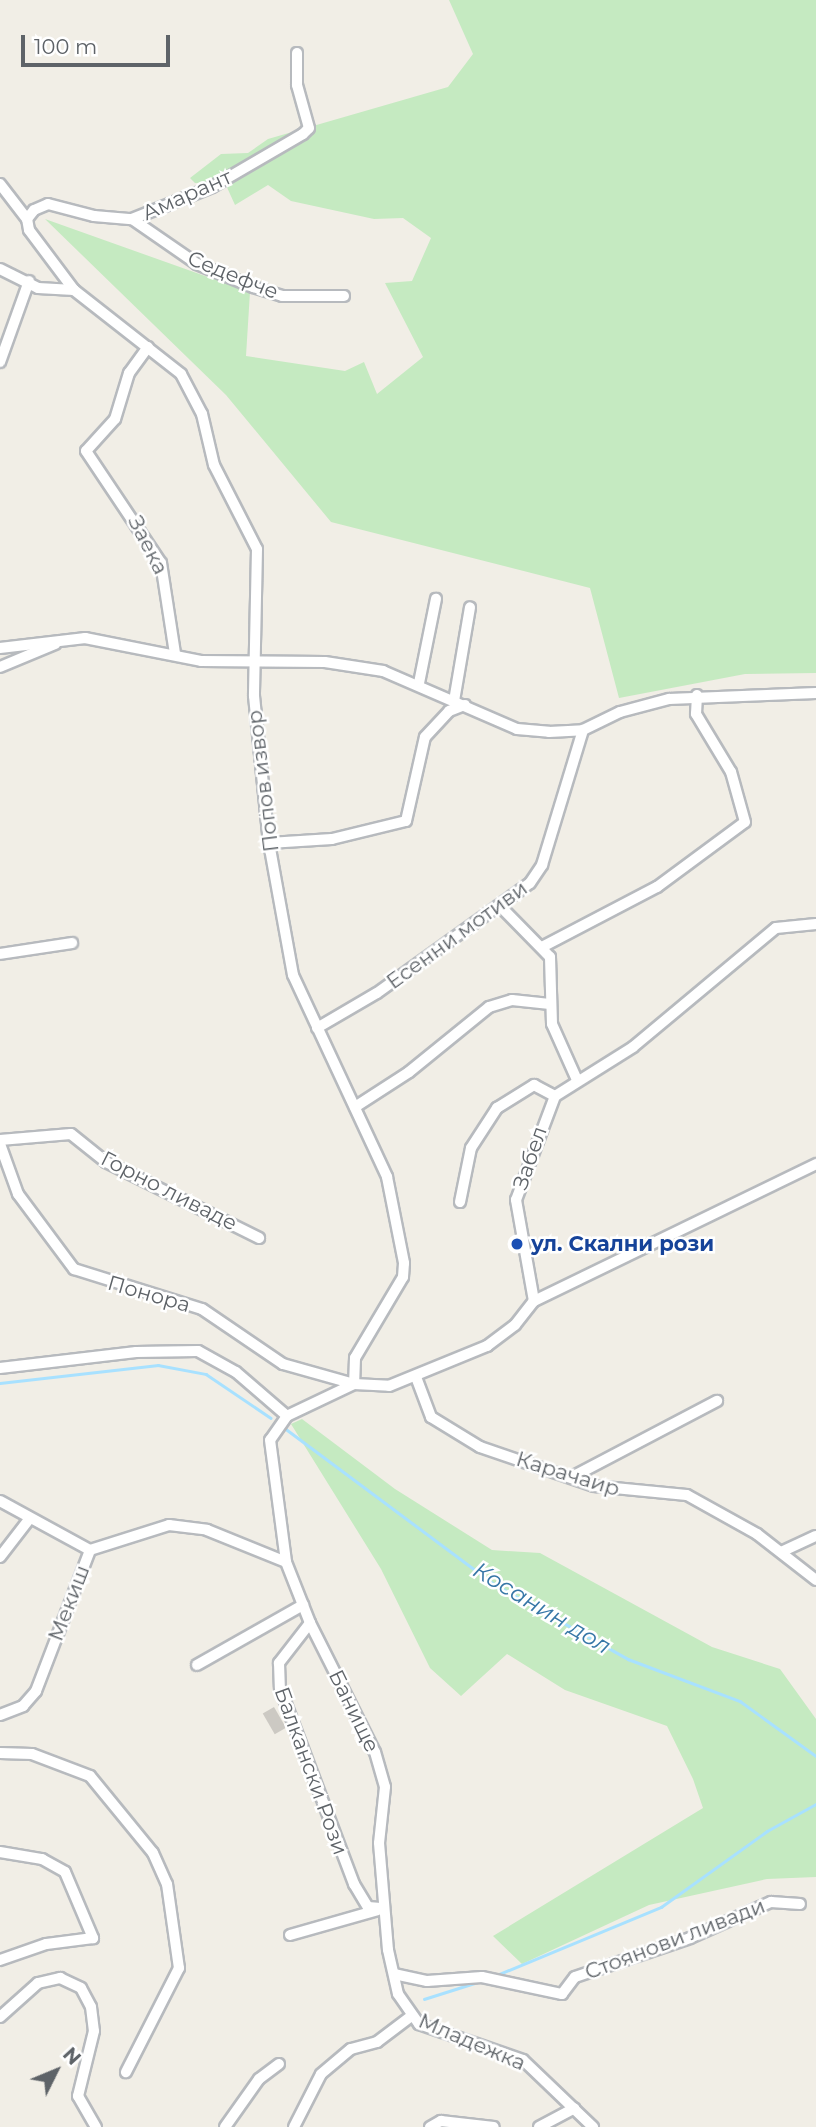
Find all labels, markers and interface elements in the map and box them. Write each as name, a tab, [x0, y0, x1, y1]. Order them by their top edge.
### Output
scale bar	[24, 21, 173, 65]
text: 100 m	[34, 34, 97, 59]
street label: Амарант	[138, 164, 236, 226]
street label: Седефче	[184, 245, 282, 305]
street label: Заека	[123, 511, 173, 579]
street label: Попов извор	[242, 709, 284, 853]
street label: Есенни мотиви	[382, 876, 532, 994]
street label: Забел	[507, 1123, 553, 1193]
street label: Горно ливаде	[97, 1146, 241, 1236]
place label: ул. Скални рози	[531, 1231, 714, 1257]
marker: ул. Скални рози	[509, 1236, 525, 1252]
street label: Понора	[105, 1270, 193, 1318]
street label: Карачаир	[513, 1446, 623, 1502]
water label: Косанин дол	[468, 1556, 616, 1660]
street label: Мекиш	[43, 1561, 95, 1645]
street label: Банище	[323, 1666, 385, 1756]
street label: Балкански Рози	[269, 1684, 353, 1858]
street label: Стоянови ливади	[581, 1893, 769, 1985]
street label: Младежка	[415, 2008, 529, 2076]
north arrow	[21, 2036, 91, 2106]
text: N	[58, 2043, 85, 2070]

